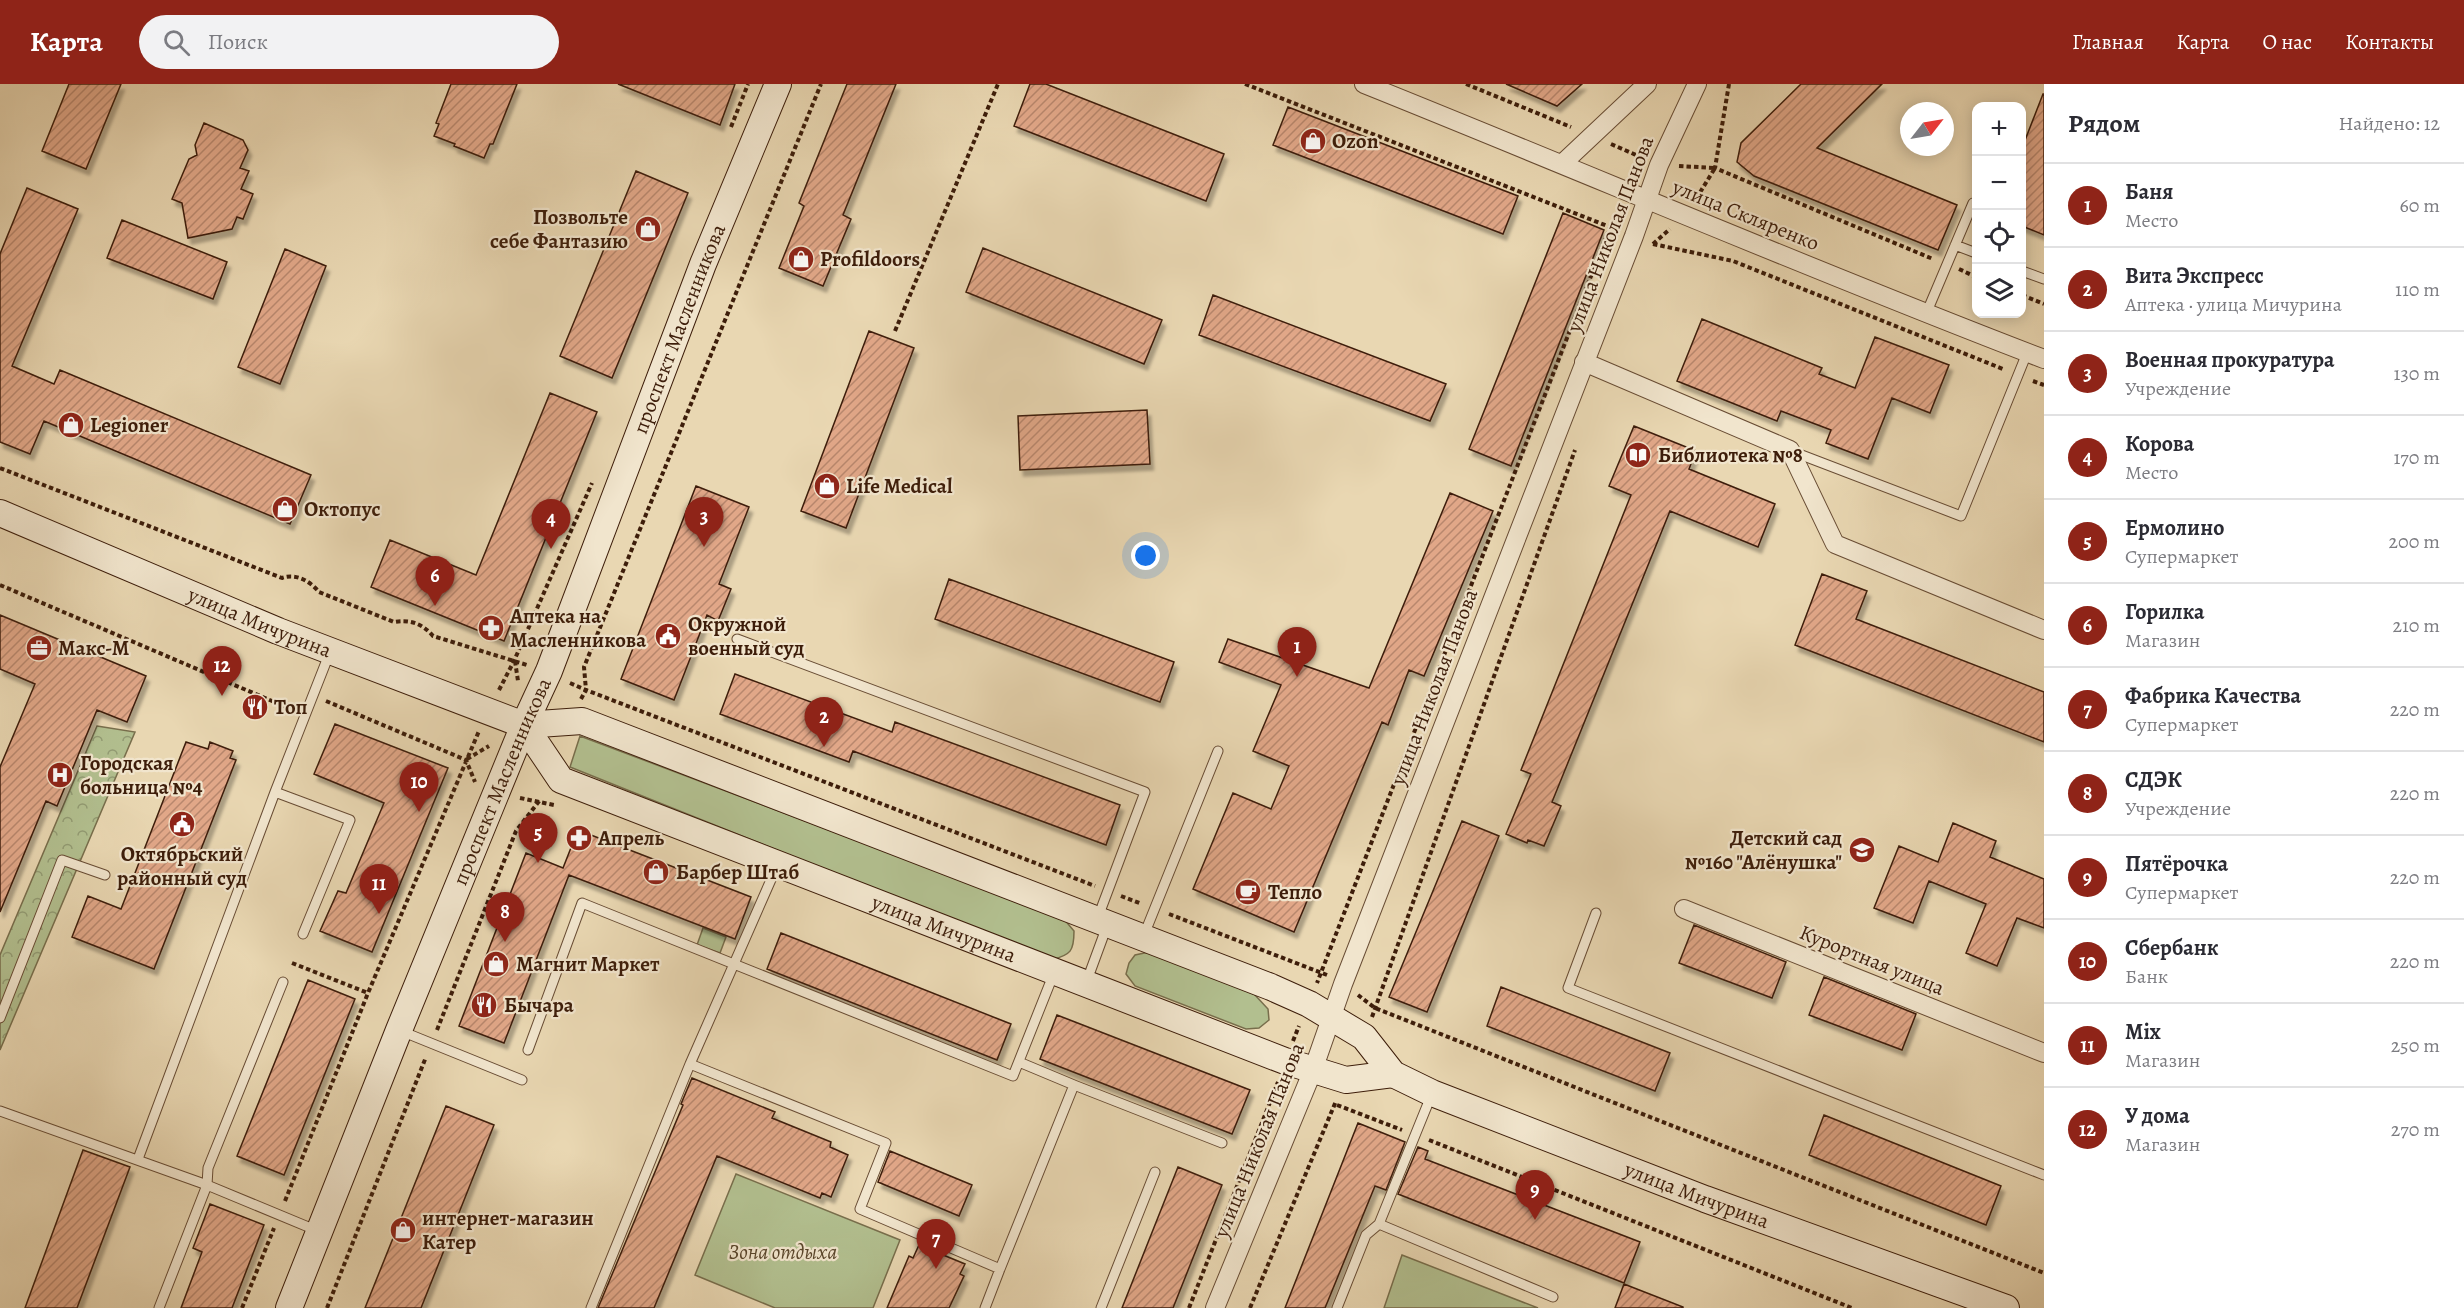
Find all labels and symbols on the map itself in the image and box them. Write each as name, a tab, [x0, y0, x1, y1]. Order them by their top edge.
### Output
north arrow	[1900, 102, 1954, 156]
shop icon: Ozon	[1298, 126, 1328, 156]
place label: Ozon	[1332, 127, 1379, 155]
street label: улица Николая Панова	[1559, 132, 1660, 337]
street label: улица Скляренко	[1668, 172, 1824, 257]
place label: Позвольте себе Фантазию	[490, 203, 628, 255]
shop icon: Позвольте себе Фантазию	[633, 214, 663, 244]
street label: проспект Масленникова	[626, 220, 732, 438]
shop icon: Profildoors	[786, 244, 816, 274]
place label: Profildoors	[820, 245, 920, 273]
shop icon: Legioner	[56, 410, 86, 440]
place label: Legioner	[90, 411, 169, 439]
library icon: Библиотека №8	[1623, 440, 1653, 470]
place label: Библиотека №8	[1658, 441, 1803, 469]
shop icon: Life Medical	[812, 471, 842, 501]
place label: Life Medical	[846, 472, 953, 500]
shop icon: Октопус	[270, 494, 300, 524]
place label: Октопус	[304, 495, 381, 523]
pin: 3	[684, 498, 724, 547]
pin: 4	[532, 500, 570, 549]
your location	[1131, 541, 1160, 570]
pin: 6	[416, 556, 454, 606]
street label: улица Мичурина	[183, 580, 336, 664]
street label: улица Николая Панова	[1383, 585, 1484, 790]
place label: Аптека на Масленникова	[509, 602, 646, 654]
place label: Окружной военный суд	[688, 610, 805, 662]
pharmacy icon: Аптека на Масленникова	[476, 613, 506, 643]
public building icon: Окружной военный суд	[653, 621, 683, 651]
pin: 1	[1278, 628, 1316, 677]
office icon: Макс-М	[24, 633, 54, 663]
place label: Макс-М	[58, 634, 130, 662]
pin: 12	[202, 646, 242, 696]
street label: проспект Масленникова	[446, 673, 558, 889]
restaurant icon: Топ	[240, 692, 270, 722]
place label: Топ	[274, 693, 308, 721]
pin: 2	[804, 698, 844, 747]
place label: Городская больница №4	[80, 749, 203, 801]
hospital icon: Городская больница №4	[45, 760, 75, 790]
pin: 10	[400, 762, 438, 812]
public building icon: Октябрьский районный суд	[167, 809, 197, 839]
pin: 5	[518, 814, 558, 863]
pharmacy icon: Апрель	[564, 823, 594, 853]
place label: Апрель	[597, 824, 665, 852]
place label: Детский сад №160 "Алёнушка"	[1685, 824, 1842, 876]
school or university icon: Детский сад №160 "Алёнушка"	[1847, 835, 1877, 865]
place label: Октябрьский районный суд	[117, 840, 247, 892]
shop icon: Барбер Штаб	[641, 857, 671, 887]
place label: Барбер Штаб	[676, 858, 799, 886]
pin: 11	[360, 864, 398, 914]
cafe icon: Тепло	[1233, 877, 1263, 907]
place label: Тепло	[1268, 878, 1323, 906]
street label: улица Мичурина	[867, 888, 1020, 969]
pin: 8	[486, 892, 524, 942]
street label: Курортная улица	[1795, 918, 1949, 1002]
shop icon: Магнит Маркет	[481, 949, 511, 979]
place label: Магнит Маркет	[516, 950, 660, 978]
restaurant icon: Бычара	[469, 990, 499, 1020]
place label: Бычара	[504, 991, 574, 1019]
street label: улица Николая Панова	[1207, 1038, 1311, 1243]
street label: улица Мичурина	[1619, 1155, 1773, 1235]
pin: 9	[1516, 1170, 1555, 1220]
place label: интернет-магазин Катер	[422, 1204, 594, 1256]
shop icon: интернет-магазин Катер	[388, 1215, 418, 1245]
pin: 7	[916, 1220, 956, 1269]
park label: Зона отдыха	[729, 1238, 838, 1266]

